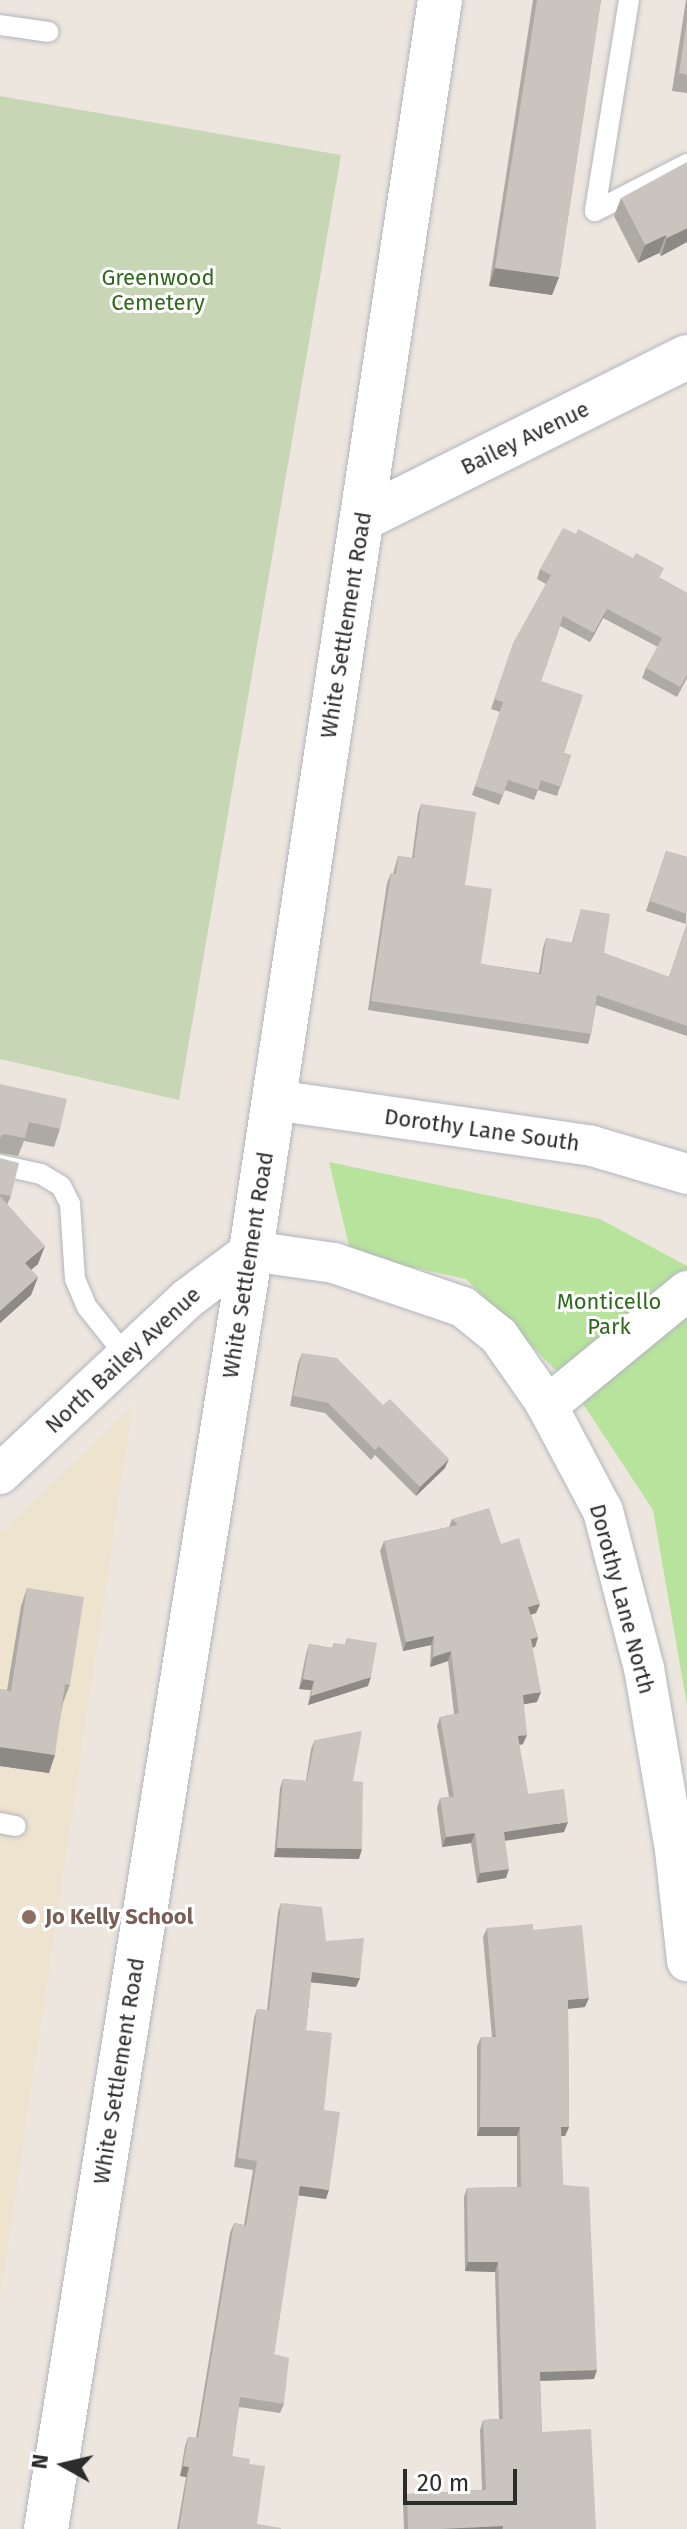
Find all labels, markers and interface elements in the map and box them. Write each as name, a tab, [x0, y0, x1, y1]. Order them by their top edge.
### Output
park label: Greenwood Cemetery	[101, 264, 215, 316]
street label: Bailey Avenue	[457, 396, 593, 480]
street label: White Settlement Road	[315, 510, 377, 740]
street label: Dorothy Lane South	[383, 1103, 581, 1157]
street label: White Settlement Road	[217, 1150, 279, 1380]
street label: North Bailey Avenue	[40, 1281, 206, 1439]
park label: Monticello Park	[557, 1288, 661, 1340]
street label: Dorothy Lane North	[584, 1501, 660, 1697]
place label: Jo Kelly School	[45, 1904, 193, 1930]
marker: Jo Kelly School	[20, 1908, 38, 1926]
street label: White Settlement Road	[88, 1956, 150, 2186]
north arrow	[24, 2425, 104, 2505]
text: N	[25, 2452, 54, 2471]
scale bar	[407, 2453, 521, 2503]
text: 20 m	[417, 2469, 469, 2497]

